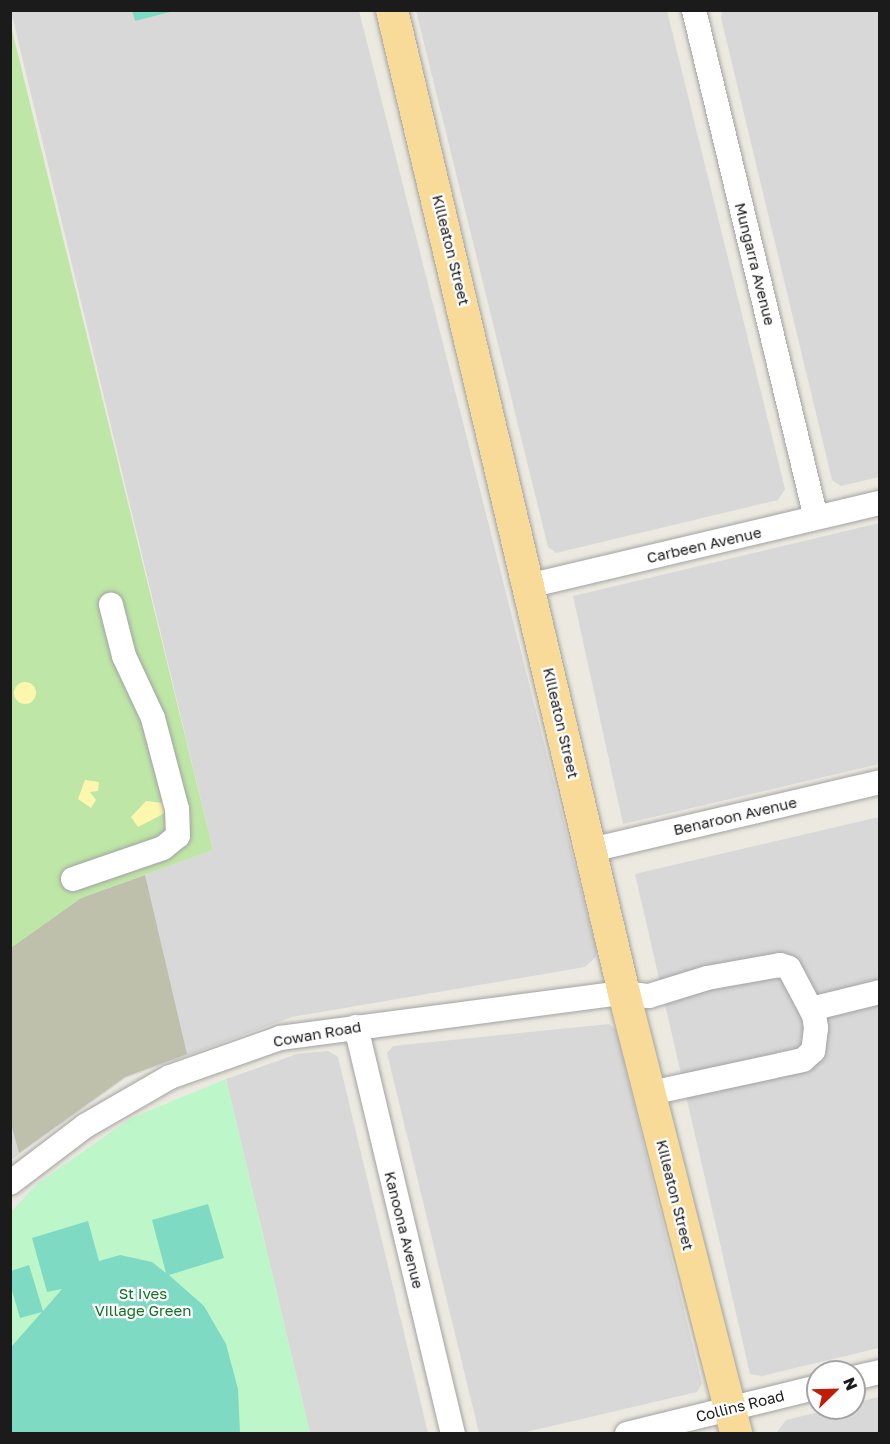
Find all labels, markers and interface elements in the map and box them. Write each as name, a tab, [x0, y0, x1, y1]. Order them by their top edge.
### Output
street label: Killeaton Street	[429, 193, 473, 307]
street label: Mungarra Avenue	[731, 201, 779, 327]
street label: Carbeen Avenue	[645, 523, 763, 567]
street label: Killeaton Street	[539, 666, 583, 780]
street label: Benaroon Avenue	[672, 793, 798, 839]
street label: Cowan Road	[272, 1017, 362, 1051]
street label: Killeaton Street	[653, 1138, 697, 1252]
street label: Kanoona Avenue	[381, 1169, 427, 1291]
park label: St Ives Village Green	[95, 1284, 191, 1319]
north arrow	[806, 1360, 866, 1420]
text: N	[839, 1374, 862, 1393]
street label: Collins Road	[694, 1386, 786, 1426]

